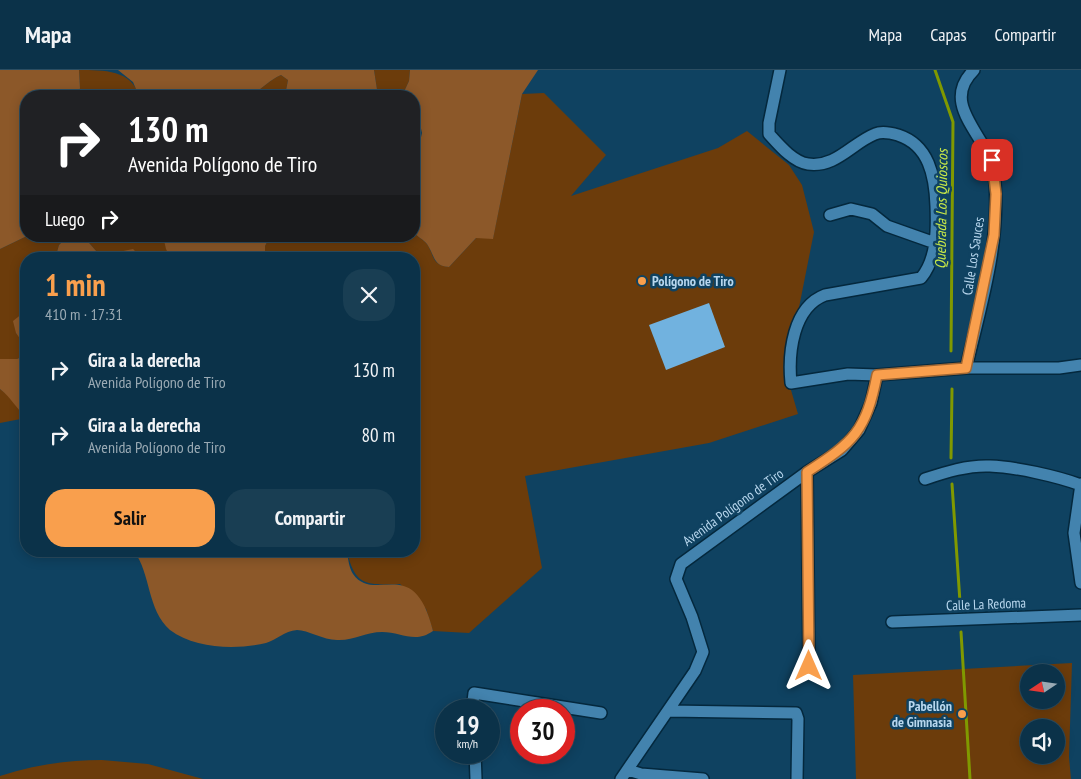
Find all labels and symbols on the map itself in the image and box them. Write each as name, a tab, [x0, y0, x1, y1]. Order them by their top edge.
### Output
pin	[971, 139, 1013, 181]
water label: Quebrada Los Quioscos	[930, 147, 952, 269]
street label: Calle Los Sauces	[958, 215, 988, 296]
place label: Polígono de Tiro	[652, 272, 734, 290]
marker: Polígono de Tiro	[636, 275, 648, 287]
street label: Avenida Polígono de Tiro	[679, 464, 787, 550]
street label: Calle La Redoma	[946, 594, 1026, 614]
position arrow	[782, 639, 834, 691]
north arrow	[1020, 664, 1065, 709]
place label: Pabellón de Gimnasia	[892, 697, 952, 731]
speed limit sign: 30	[510, 699, 575, 764]
marker: Pabellón de Gimnasia	[956, 708, 968, 720]

